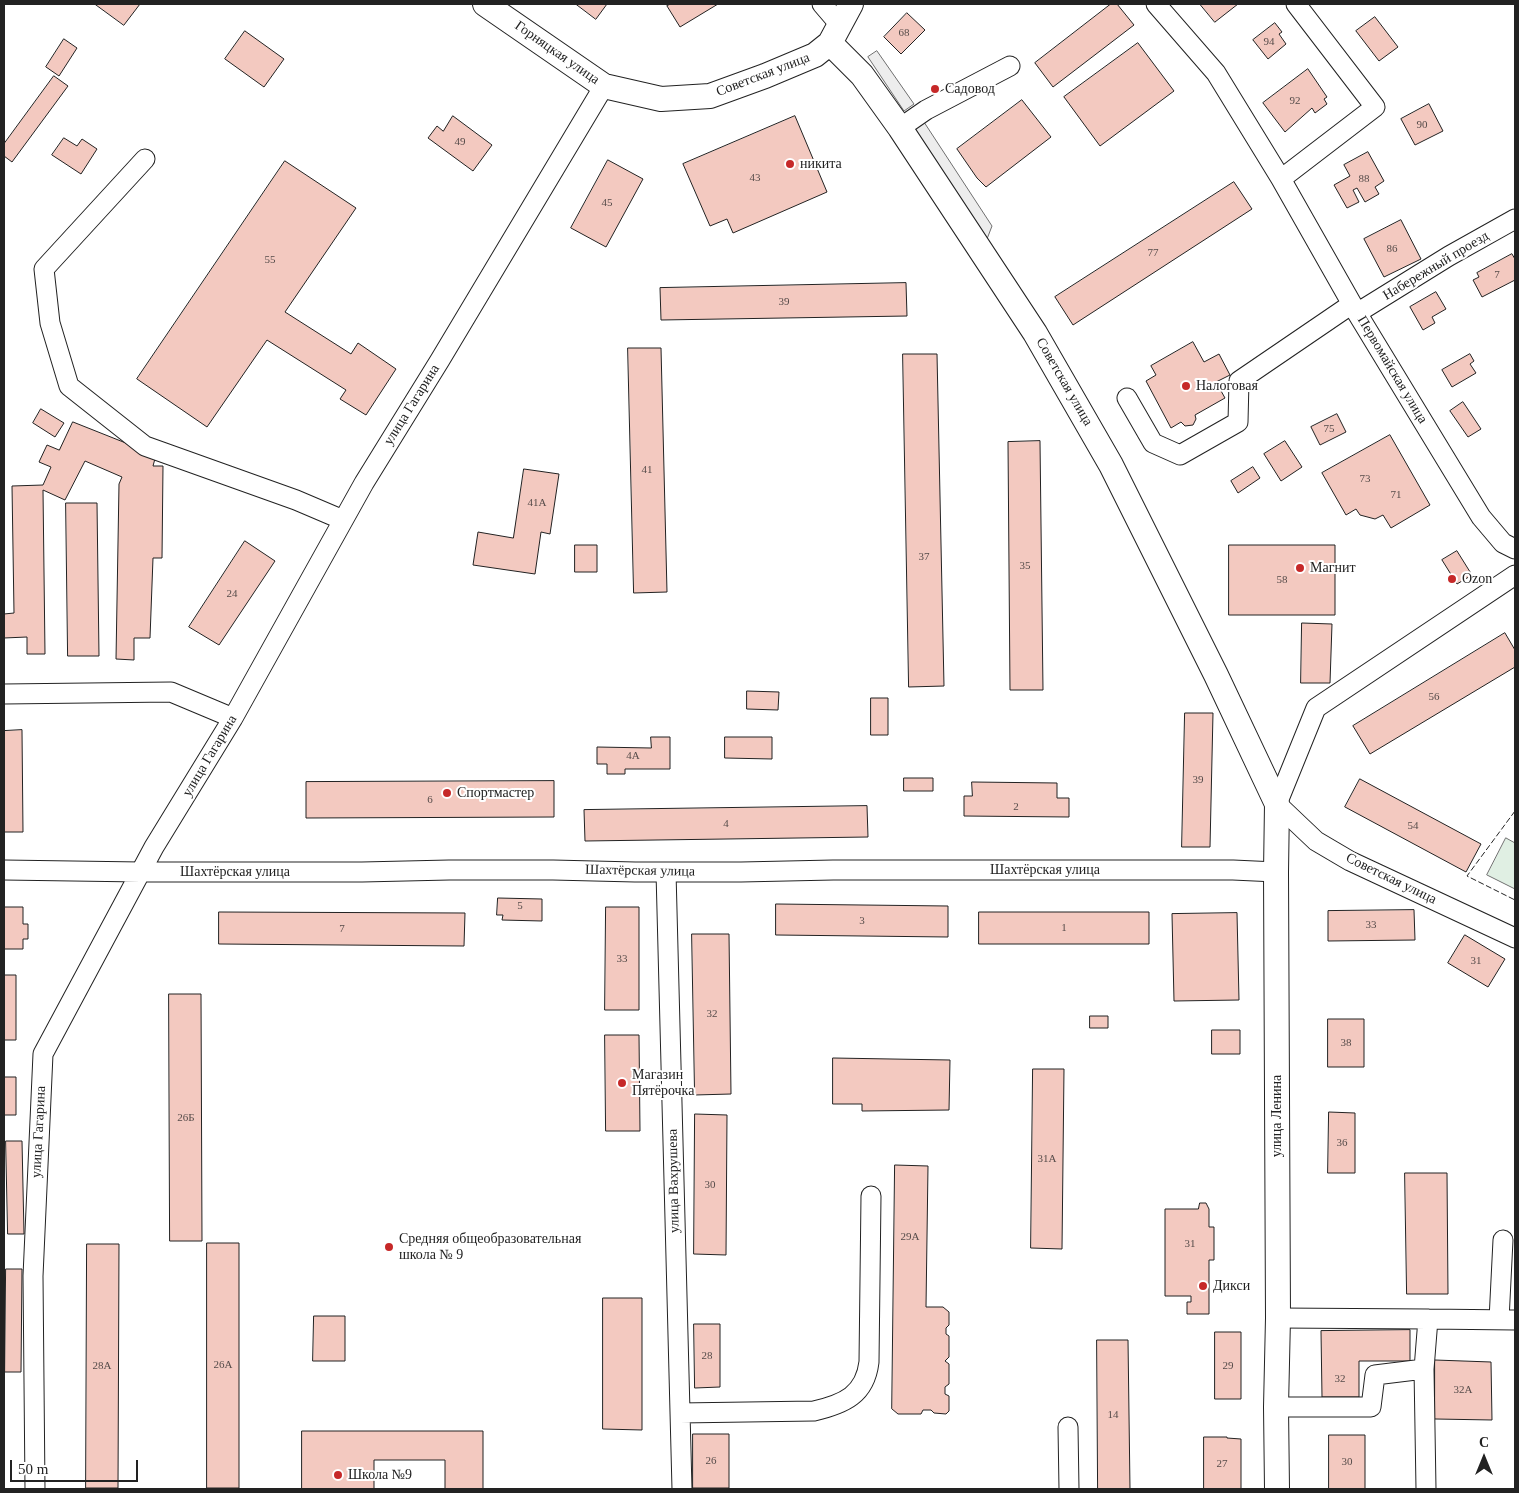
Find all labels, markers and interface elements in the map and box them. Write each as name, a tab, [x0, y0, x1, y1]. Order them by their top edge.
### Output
street label: Горняцкая улица	[511, 18, 603, 88]
house number: 68	[899, 26, 910, 40]
house number: 94	[1264, 35, 1274, 49]
street label: Советская улица	[714, 49, 812, 101]
place label: Садовод	[945, 81, 995, 97]
marker: Садовод	[929, 83, 941, 95]
house number: 92	[1290, 94, 1300, 108]
house number: 90	[1416, 118, 1428, 132]
house number: 49	[454, 135, 466, 149]
place label: никита	[800, 156, 842, 172]
marker: никита	[784, 158, 796, 170]
house number: 43	[750, 171, 760, 185]
house number: 88	[1358, 172, 1370, 186]
house number: 45	[602, 196, 612, 210]
street label: Набережный проезд	[1380, 228, 1492, 304]
house number: 86	[1386, 242, 1398, 256]
house number: 77	[1148, 246, 1158, 260]
house number: 55	[264, 253, 276, 267]
house number: 7	[1494, 268, 1500, 282]
house number: 39	[779, 295, 790, 309]
street label: Первомайская улица	[1353, 313, 1431, 427]
street label: Советская улица	[1032, 335, 1096, 429]
street label: улица Гагарина	[380, 361, 444, 449]
place label: Налоговая	[1196, 378, 1258, 394]
marker: Налоговая	[1180, 380, 1192, 392]
house number: 75	[1324, 422, 1335, 436]
house number: 41	[642, 463, 652, 477]
house number: 73	[1360, 472, 1370, 486]
house number: 71	[1390, 488, 1402, 502]
house number: 41А	[528, 496, 546, 510]
house number: 37	[919, 550, 930, 564]
house number: 35	[1020, 559, 1030, 573]
place label: Магнит	[1310, 560, 1356, 576]
marker: Магнит	[1294, 562, 1306, 574]
place label: Ozon	[1462, 571, 1492, 587]
house number: 58	[1276, 573, 1288, 587]
marker: Ozon	[1446, 573, 1458, 585]
house number: 24	[226, 587, 238, 601]
house number: 56	[1428, 690, 1440, 704]
street label: улица Гагарина	[179, 712, 241, 800]
house number: 4А	[626, 749, 640, 763]
house number: 39	[1192, 773, 1204, 787]
place label: Спортмастер	[457, 785, 534, 801]
marker: Спортмастер	[441, 787, 453, 799]
house number: 6	[427, 793, 433, 807]
house number: 2	[1013, 800, 1019, 814]
house number: 4	[723, 817, 729, 831]
house number: 54	[1408, 819, 1419, 833]
street label: Советская улица	[1343, 850, 1439, 908]
street label: Шахтёрская улица	[585, 862, 695, 880]
street label: Шахтёрская улица	[990, 862, 1100, 878]
street label: Шахтёрская улица	[180, 864, 290, 880]
house number: 5	[517, 899, 523, 913]
house number: 3	[859, 914, 865, 928]
house number: 33	[1365, 918, 1376, 932]
house number: 1	[1061, 921, 1067, 935]
house number: 7	[339, 922, 345, 936]
house number: 33	[616, 952, 628, 966]
house number: 31	[1470, 954, 1482, 968]
house number: 32	[706, 1007, 718, 1021]
house number: 38	[1340, 1036, 1352, 1050]
place label: Магазин Пятёрочка	[632, 1067, 694, 1100]
street label: улица Ленина	[1269, 1075, 1285, 1157]
marker: Магазин Пятёрочка	[616, 1077, 628, 1089]
street label: улица Гагарина	[28, 1086, 50, 1178]
house number: 26Б	[177, 1111, 195, 1125]
street label: улица Вахрушева	[665, 1129, 683, 1233]
house number: 36	[1336, 1136, 1348, 1150]
house number: 31А	[1038, 1152, 1056, 1166]
house number: 30	[704, 1178, 716, 1192]
house number: 29А	[901, 1230, 919, 1244]
place label: Средняя общеобразовательная школа № 9	[399, 1231, 581, 1264]
house number: 31	[1184, 1237, 1196, 1251]
marker: Средняя общеобразовательная школа № 9	[383, 1241, 395, 1253]
place label: Дикси	[1213, 1278, 1250, 1294]
marker: Дикси	[1197, 1280, 1209, 1292]
house number: 28	[702, 1349, 712, 1363]
house number: 26А	[214, 1358, 232, 1372]
house number: 28А	[93, 1359, 111, 1373]
house number: 29	[1222, 1359, 1234, 1373]
house number: 32	[1334, 1372, 1346, 1386]
house number: 32А	[1454, 1383, 1472, 1397]
house number: 14	[1108, 1408, 1118, 1422]
north arrow	[1459, 1433, 1509, 1483]
text: С	[1479, 1435, 1489, 1450]
scale bar	[12, 1450, 140, 1482]
house number: 26	[706, 1454, 716, 1468]
house number: 30	[1341, 1455, 1352, 1469]
house number: 27	[1216, 1457, 1228, 1471]
text: 50 m	[18, 1461, 48, 1477]
place label: Школа №9	[348, 1467, 412, 1483]
marker: Школа №9	[332, 1469, 344, 1481]

